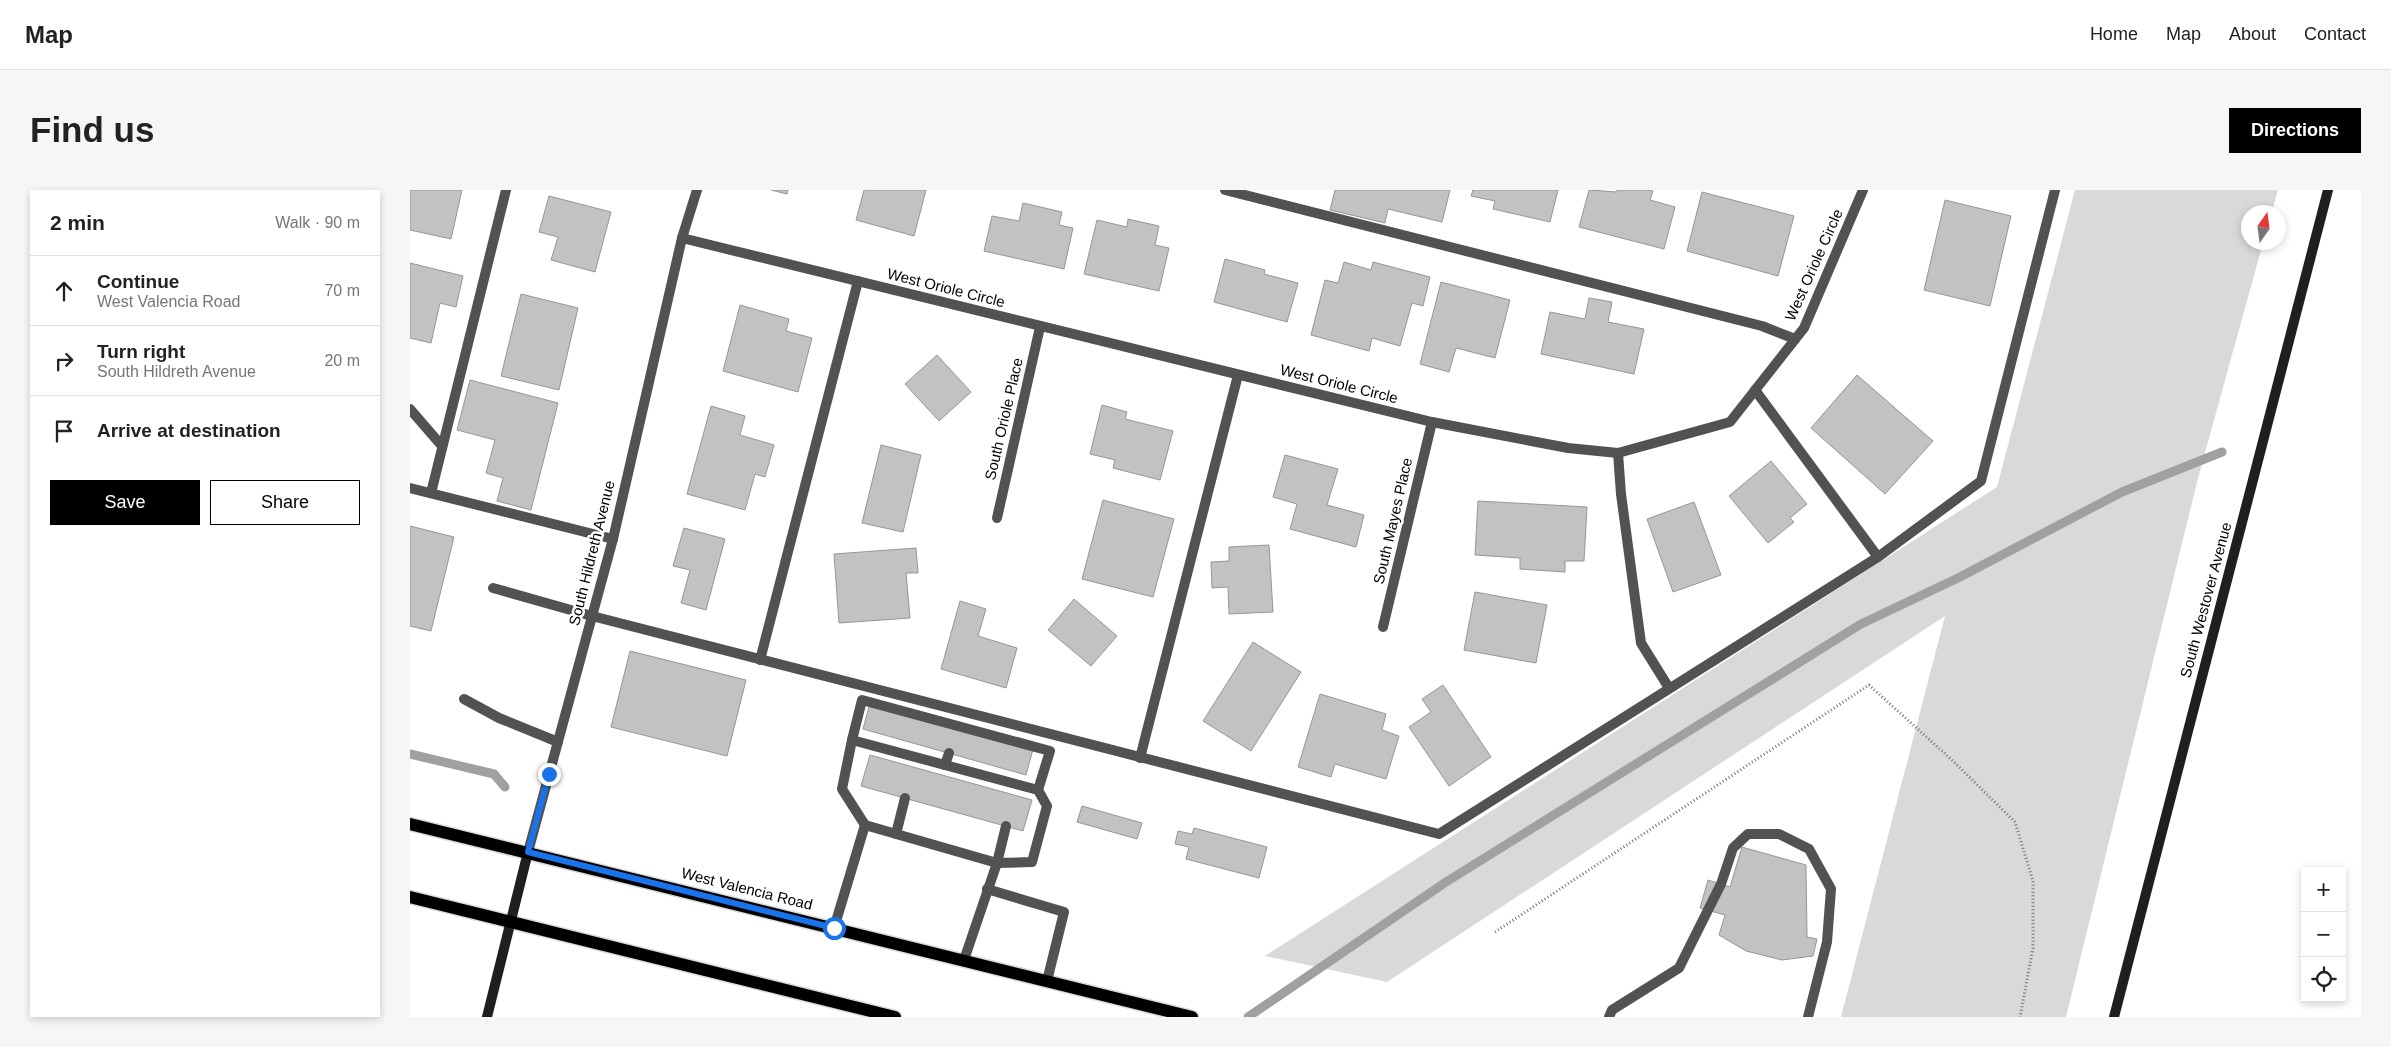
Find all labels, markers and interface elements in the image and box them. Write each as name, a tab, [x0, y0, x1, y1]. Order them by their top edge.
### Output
text: Map	[25, 21, 73, 48]
text: Home	[2090, 24, 2138, 44]
text: Map	[2166, 24, 2201, 44]
text: About	[2229, 24, 2276, 44]
text: Contact	[2304, 24, 2366, 44]
button: Directions	[2229, 108, 2361, 153]
text: Find us	[30, 110, 154, 149]
north arrow	[2241, 205, 2286, 250]
street label: West Oriole Circle	[1781, 206, 1846, 323]
text: 2 min	[50, 211, 105, 234]
text: Walk · 90 m	[275, 214, 360, 231]
street label: West Oriole Circle	[886, 265, 1007, 310]
text: Continue	[97, 271, 179, 292]
icon: ahead	[50, 277, 78, 305]
text: 70 m	[324, 282, 360, 299]
text: West Valencia Road	[97, 293, 240, 310]
text: Turn right	[97, 341, 185, 362]
icon: right	[50, 347, 78, 375]
text: 20 m	[324, 352, 360, 369]
street label: South Oriole Place	[981, 356, 1026, 482]
street label: West Oriole Circle	[1279, 361, 1400, 406]
text: South Hildreth Avenue	[97, 363, 256, 380]
icon: arrive	[50, 417, 78, 445]
text: Arrive at destination	[97, 420, 281, 441]
street label: South Mayes Place	[1370, 456, 1415, 586]
street label: South Hildreth Avenue	[565, 479, 618, 627]
button: Save	[50, 480, 200, 525]
button: Share	[210, 480, 360, 525]
street label: South Westover Avenue	[2177, 520, 2234, 680]
route end	[538, 763, 561, 786]
street label: West Valencia Road	[680, 864, 814, 913]
map controls	[2301, 867, 2346, 1002]
button: +	[2301, 867, 2346, 912]
button: −	[2301, 912, 2346, 957]
route start	[823, 917, 846, 940]
button: locate	[2301, 957, 2346, 1002]

